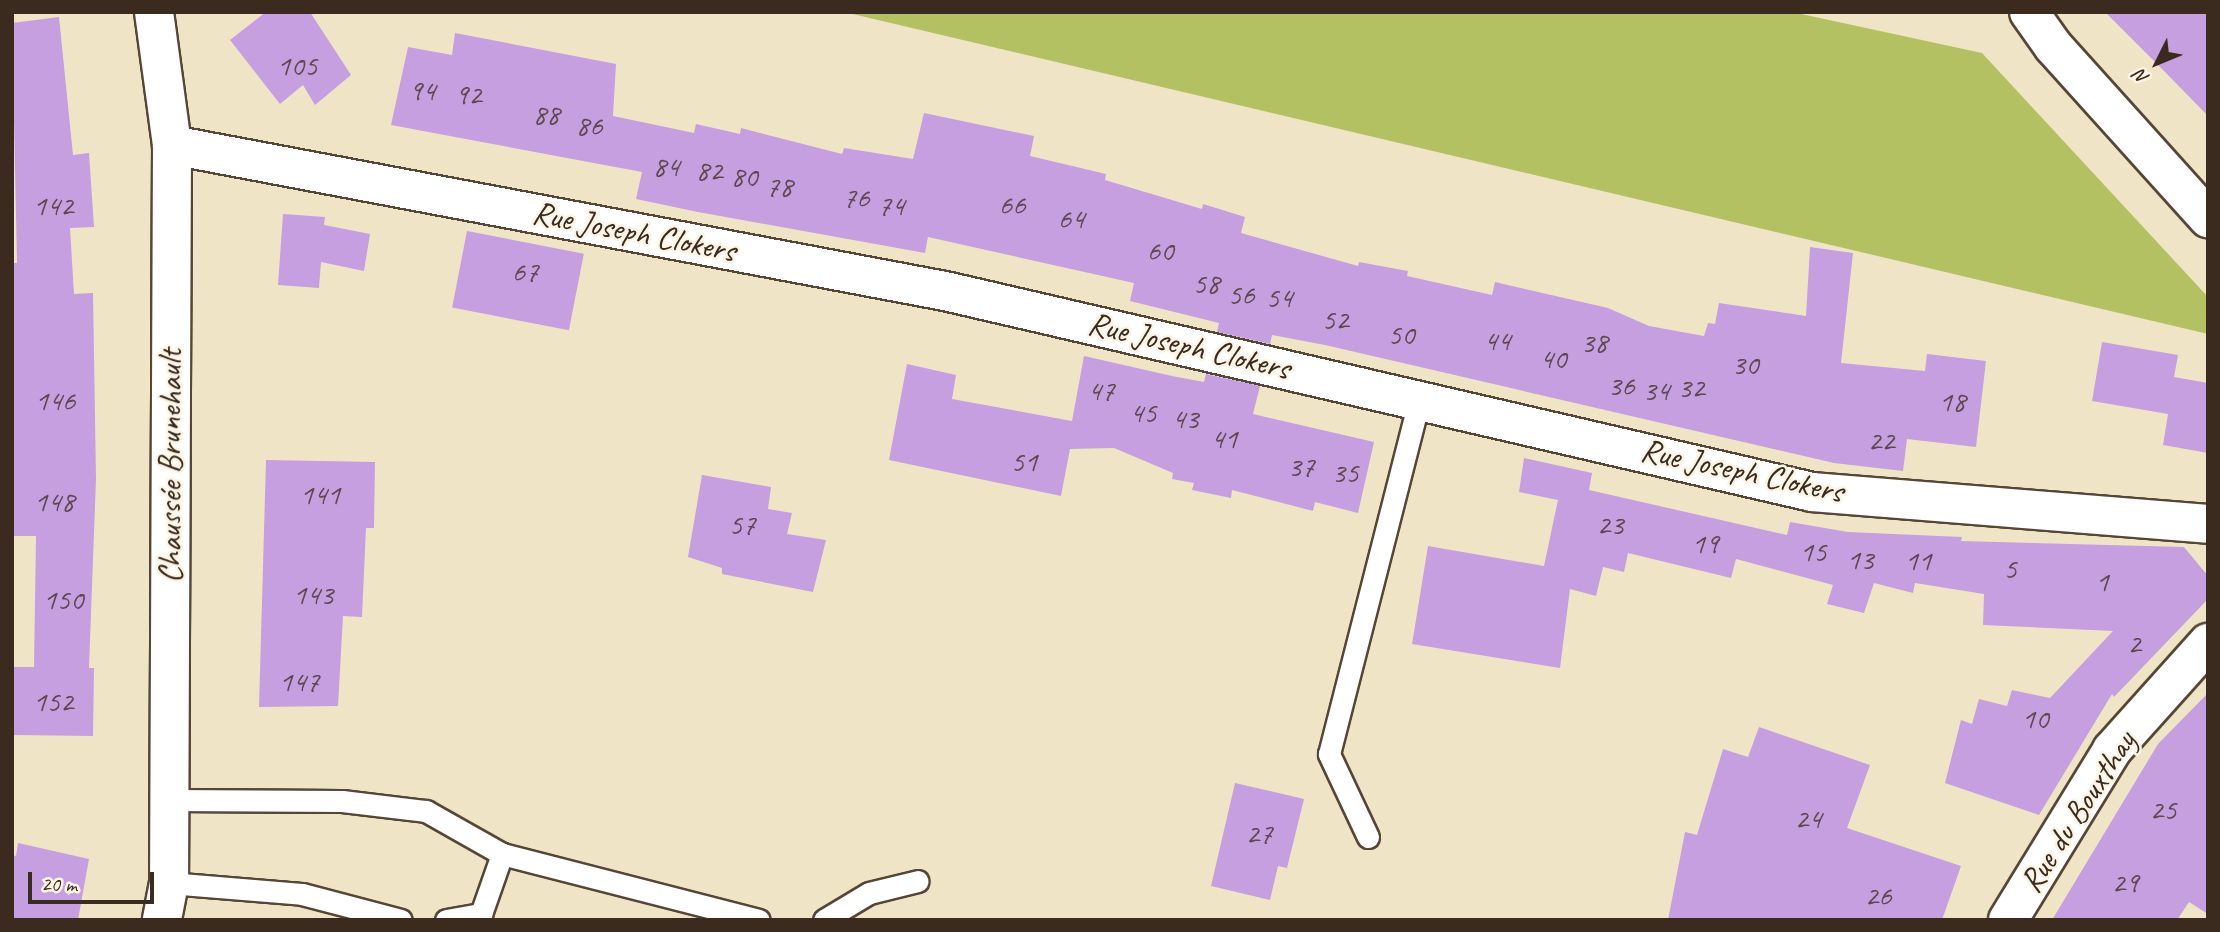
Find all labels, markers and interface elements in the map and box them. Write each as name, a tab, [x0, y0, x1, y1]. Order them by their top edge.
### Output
north arrow	[2122, 28, 2192, 98]
house number: 105	[277, 47, 317, 83]
text: N	[2129, 65, 2154, 90]
house number: 94	[409, 72, 435, 108]
house number: 92	[455, 76, 481, 112]
house number: 88	[533, 96, 559, 132]
house number: 86	[576, 107, 602, 143]
house number: 84	[653, 148, 679, 184]
house number: 82	[696, 152, 722, 188]
house number: 80	[731, 158, 757, 194]
house number: 78	[766, 168, 792, 204]
house number: 76	[843, 179, 869, 215]
house number: 66	[999, 186, 1025, 222]
house number: 142	[33, 187, 73, 223]
house number: 74	[878, 187, 904, 223]
street label: Rue Joseph Clokers	[529, 193, 739, 271]
house number: 64	[1058, 200, 1084, 236]
house number: 60	[1147, 232, 1173, 268]
house number: 67	[512, 253, 538, 289]
house number: 58	[1193, 265, 1219, 301]
house number: 56	[1228, 276, 1254, 312]
house number: 54	[1266, 279, 1292, 315]
house number: 52	[1322, 301, 1348, 337]
street label: Rue Joseph Clokers	[1084, 304, 1294, 388]
house number: 50	[1388, 316, 1414, 352]
house number: 44	[1484, 322, 1510, 358]
house number: 38	[1581, 324, 1607, 360]
house number: 40	[1540, 340, 1566, 376]
house number: 30	[1732, 346, 1758, 382]
street label: Chaussée Brunehault	[151, 349, 191, 583]
house number: 36	[1608, 367, 1634, 403]
house number: 32	[1678, 369, 1704, 405]
house number: 47	[1088, 372, 1114, 408]
house number: 34	[1643, 372, 1669, 408]
house number: 146	[35, 382, 75, 418]
house number: 18	[1939, 383, 1965, 419]
house number: 45	[1130, 394, 1156, 430]
house number: 43	[1172, 400, 1198, 436]
house number: 41	[1211, 420, 1237, 456]
house number: 22	[1868, 422, 1894, 458]
street label: Rue Joseph Clokers	[1637, 430, 1847, 512]
house number: 51	[1011, 443, 1037, 479]
house number: 37	[1288, 448, 1314, 484]
house number: 35	[1332, 454, 1358, 490]
house number: 141	[300, 476, 340, 512]
house number: 148	[34, 483, 74, 519]
house number: 57	[729, 506, 755, 542]
house number: 23	[1597, 506, 1623, 542]
house number: 19	[1692, 525, 1718, 561]
house number: 15	[1800, 533, 1826, 569]
house number: 13	[1847, 541, 1873, 577]
house number: 11	[1905, 542, 1931, 578]
house number: 5	[2003, 550, 2017, 586]
house number: 1	[2095, 563, 2109, 599]
house number: 143	[293, 576, 333, 612]
house number: 150	[43, 581, 83, 617]
house number: 2	[2127, 625, 2141, 661]
house number: 147	[279, 663, 319, 699]
house number: 152	[33, 683, 73, 719]
house number: 10	[2022, 700, 2048, 736]
street label: Rue du Bouxthay	[2011, 724, 2145, 900]
house number: 25	[2150, 791, 2176, 827]
house number: 24	[1795, 800, 1821, 836]
house number: 27	[1246, 815, 1272, 851]
scale bar	[32, 858, 158, 902]
house number: 29	[2112, 864, 2138, 900]
text: 20 m	[41, 871, 77, 897]
house number: 26	[1865, 877, 1891, 913]

